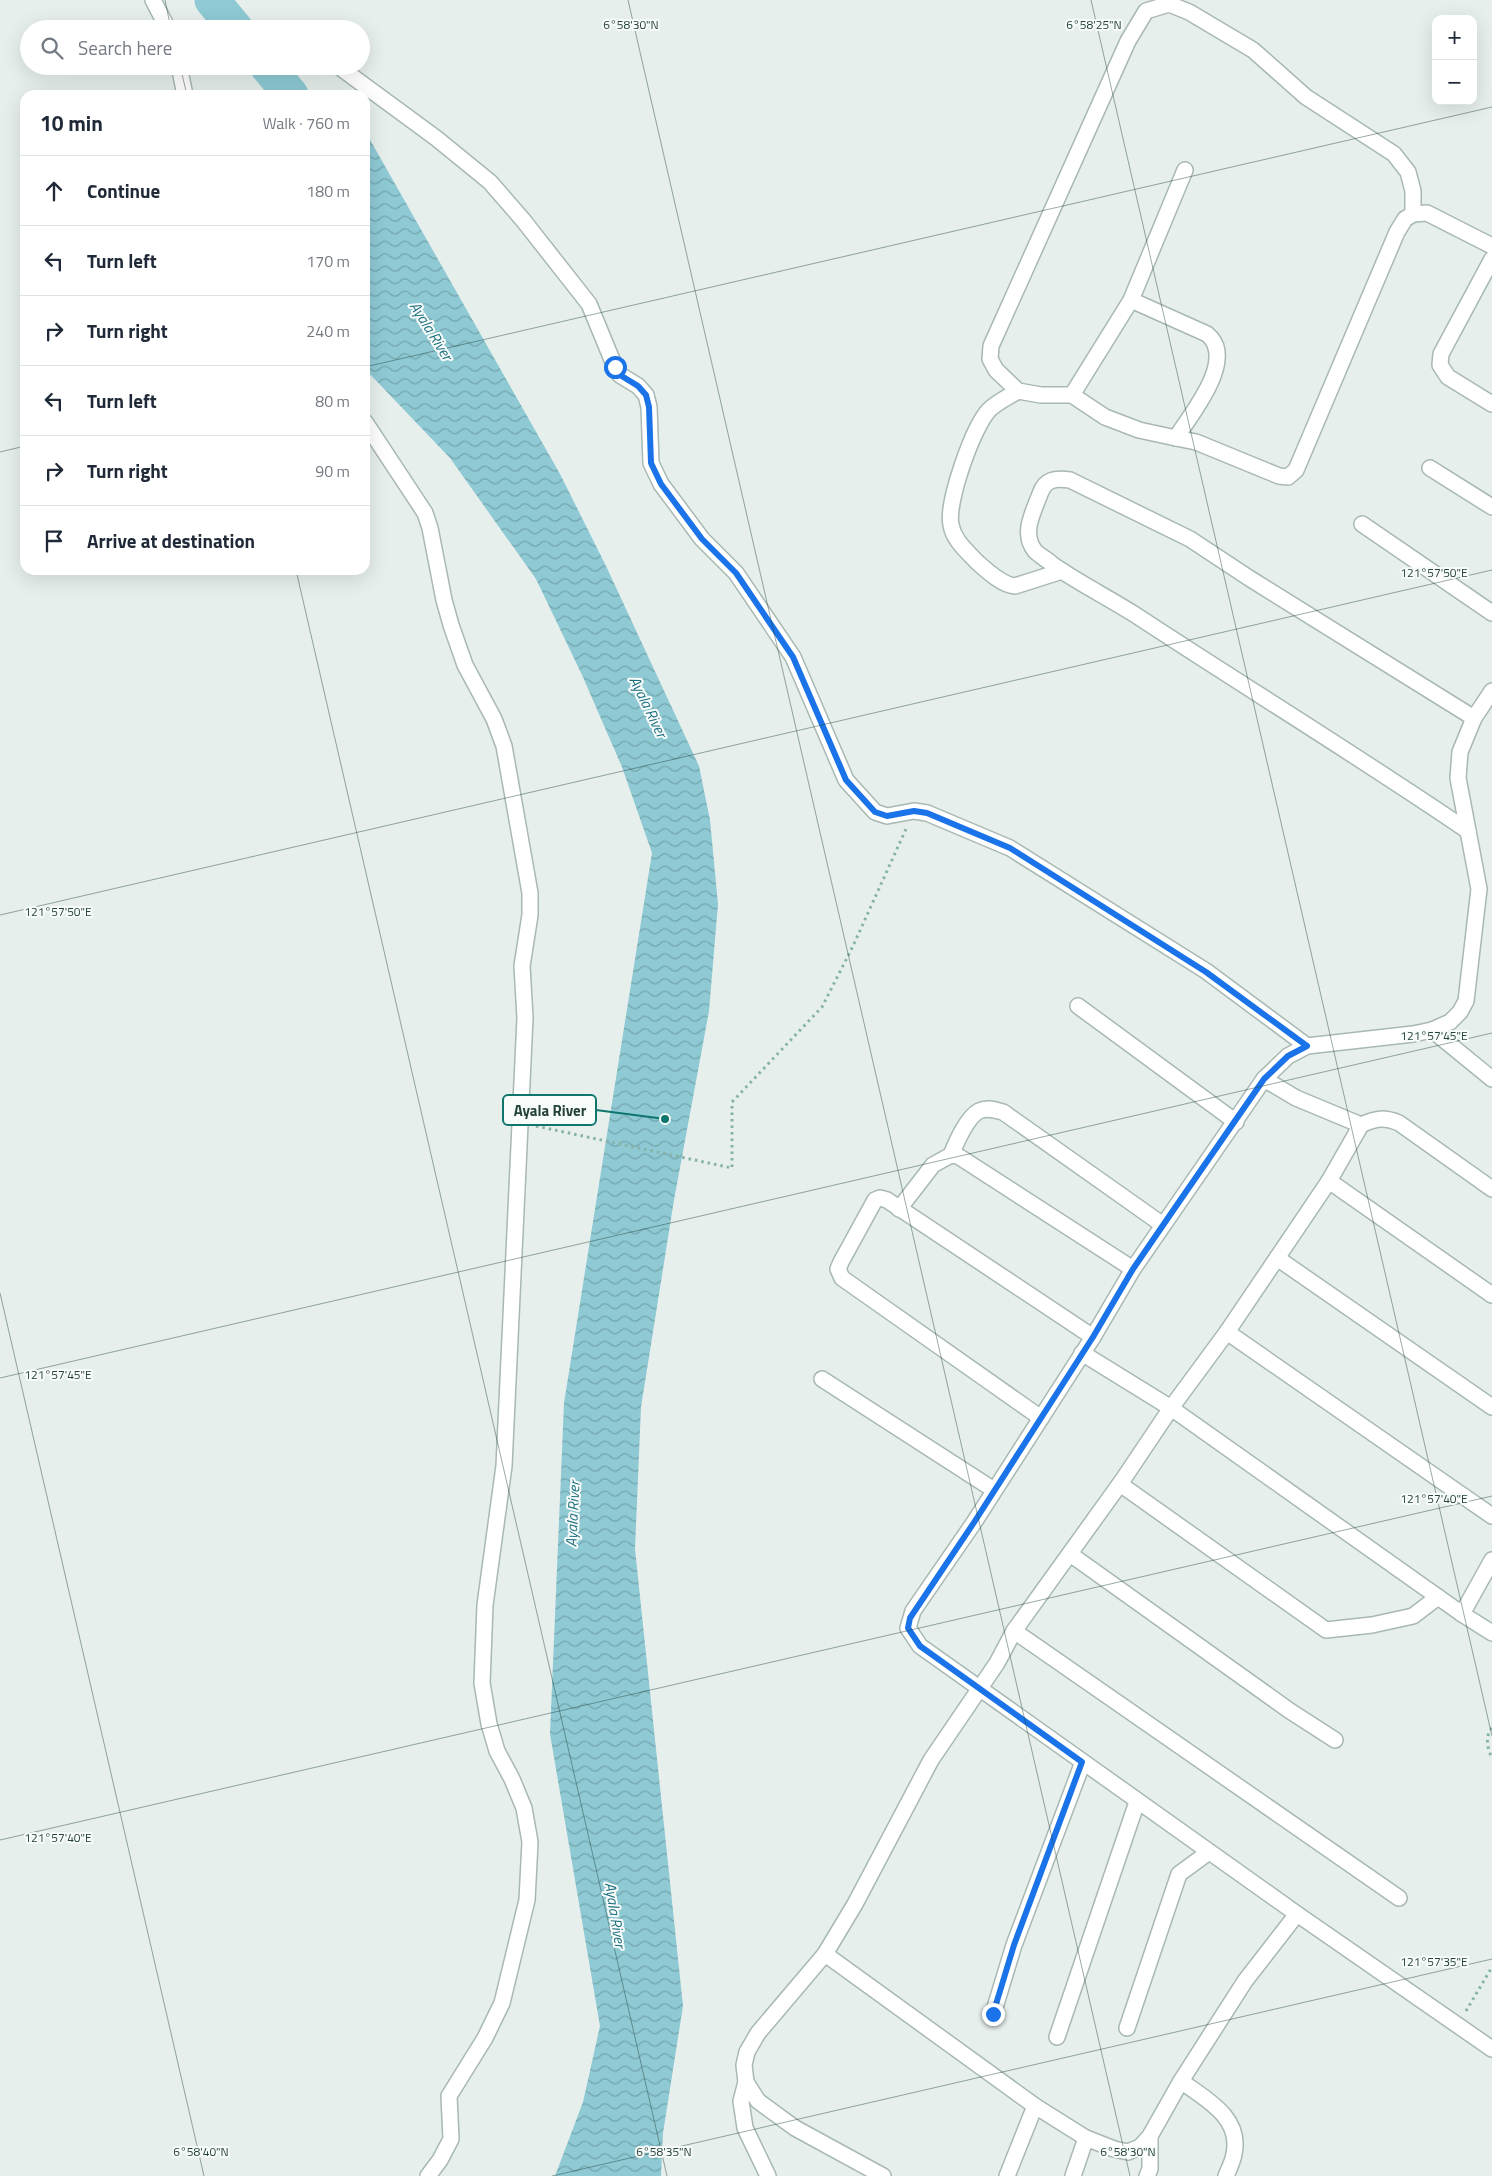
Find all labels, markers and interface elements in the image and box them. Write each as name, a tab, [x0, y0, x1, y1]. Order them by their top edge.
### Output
text: 6°58'30"N	[603, 15, 659, 34]
text: 6°58'25"N	[1066, 15, 1122, 34]
map controls	[1432, 15, 1477, 105]
button: +	[1432, 15, 1477, 60]
search box	[20, 20, 370, 75]
text: Search here	[78, 33, 172, 62]
icon: search	[38, 34, 66, 62]
button: −	[1432, 60, 1477, 105]
text: 10 min	[40, 107, 103, 139]
text: Walk · 760 m	[262, 111, 350, 135]
text: Continue	[87, 176, 160, 205]
icon: ahead	[40, 177, 68, 205]
text: 180 m	[306, 179, 350, 203]
text: Turn left	[87, 246, 157, 275]
icon: left	[40, 247, 68, 275]
text: 170 m	[306, 249, 350, 273]
water label: Ayala River	[404, 297, 460, 367]
text: Turn right	[87, 316, 168, 345]
icon: right	[40, 317, 68, 345]
text: 240 m	[306, 319, 350, 343]
route start	[604, 356, 627, 379]
text: Turn left	[87, 386, 157, 415]
icon: left	[40, 387, 68, 415]
text: 80 m	[315, 389, 350, 413]
text: Turn right	[87, 456, 168, 485]
icon: right	[40, 457, 68, 485]
text: 90 m	[315, 459, 350, 483]
text: Arrive at destination	[87, 526, 255, 555]
icon: arrive	[40, 527, 68, 555]
text: 121°57'50"E	[1400, 563, 1468, 582]
water label: Ayala River	[624, 672, 674, 743]
text: 121°57'50"E	[24, 902, 92, 921]
text: 121°57'45"E	[1400, 1026, 1468, 1045]
callout: Ayala River	[503, 1095, 596, 1125]
text: Ayala River	[514, 1099, 587, 1122]
text: 121°57'45"E	[24, 1365, 92, 1384]
water label: Ayala River	[559, 1478, 586, 1548]
text: 121°57'40"E	[1400, 1489, 1468, 1508]
text: 121°57'40"E	[24, 1828, 92, 1847]
water label: Ayala River	[599, 1881, 632, 1952]
text: 121°57'35"E	[1400, 1952, 1468, 1971]
route end	[982, 2003, 1005, 2026]
text: 6°58'40"N	[173, 2142, 229, 2161]
text: 6°58'35"N	[636, 2142, 692, 2161]
text: 6°58'30"N	[1100, 2142, 1156, 2161]

